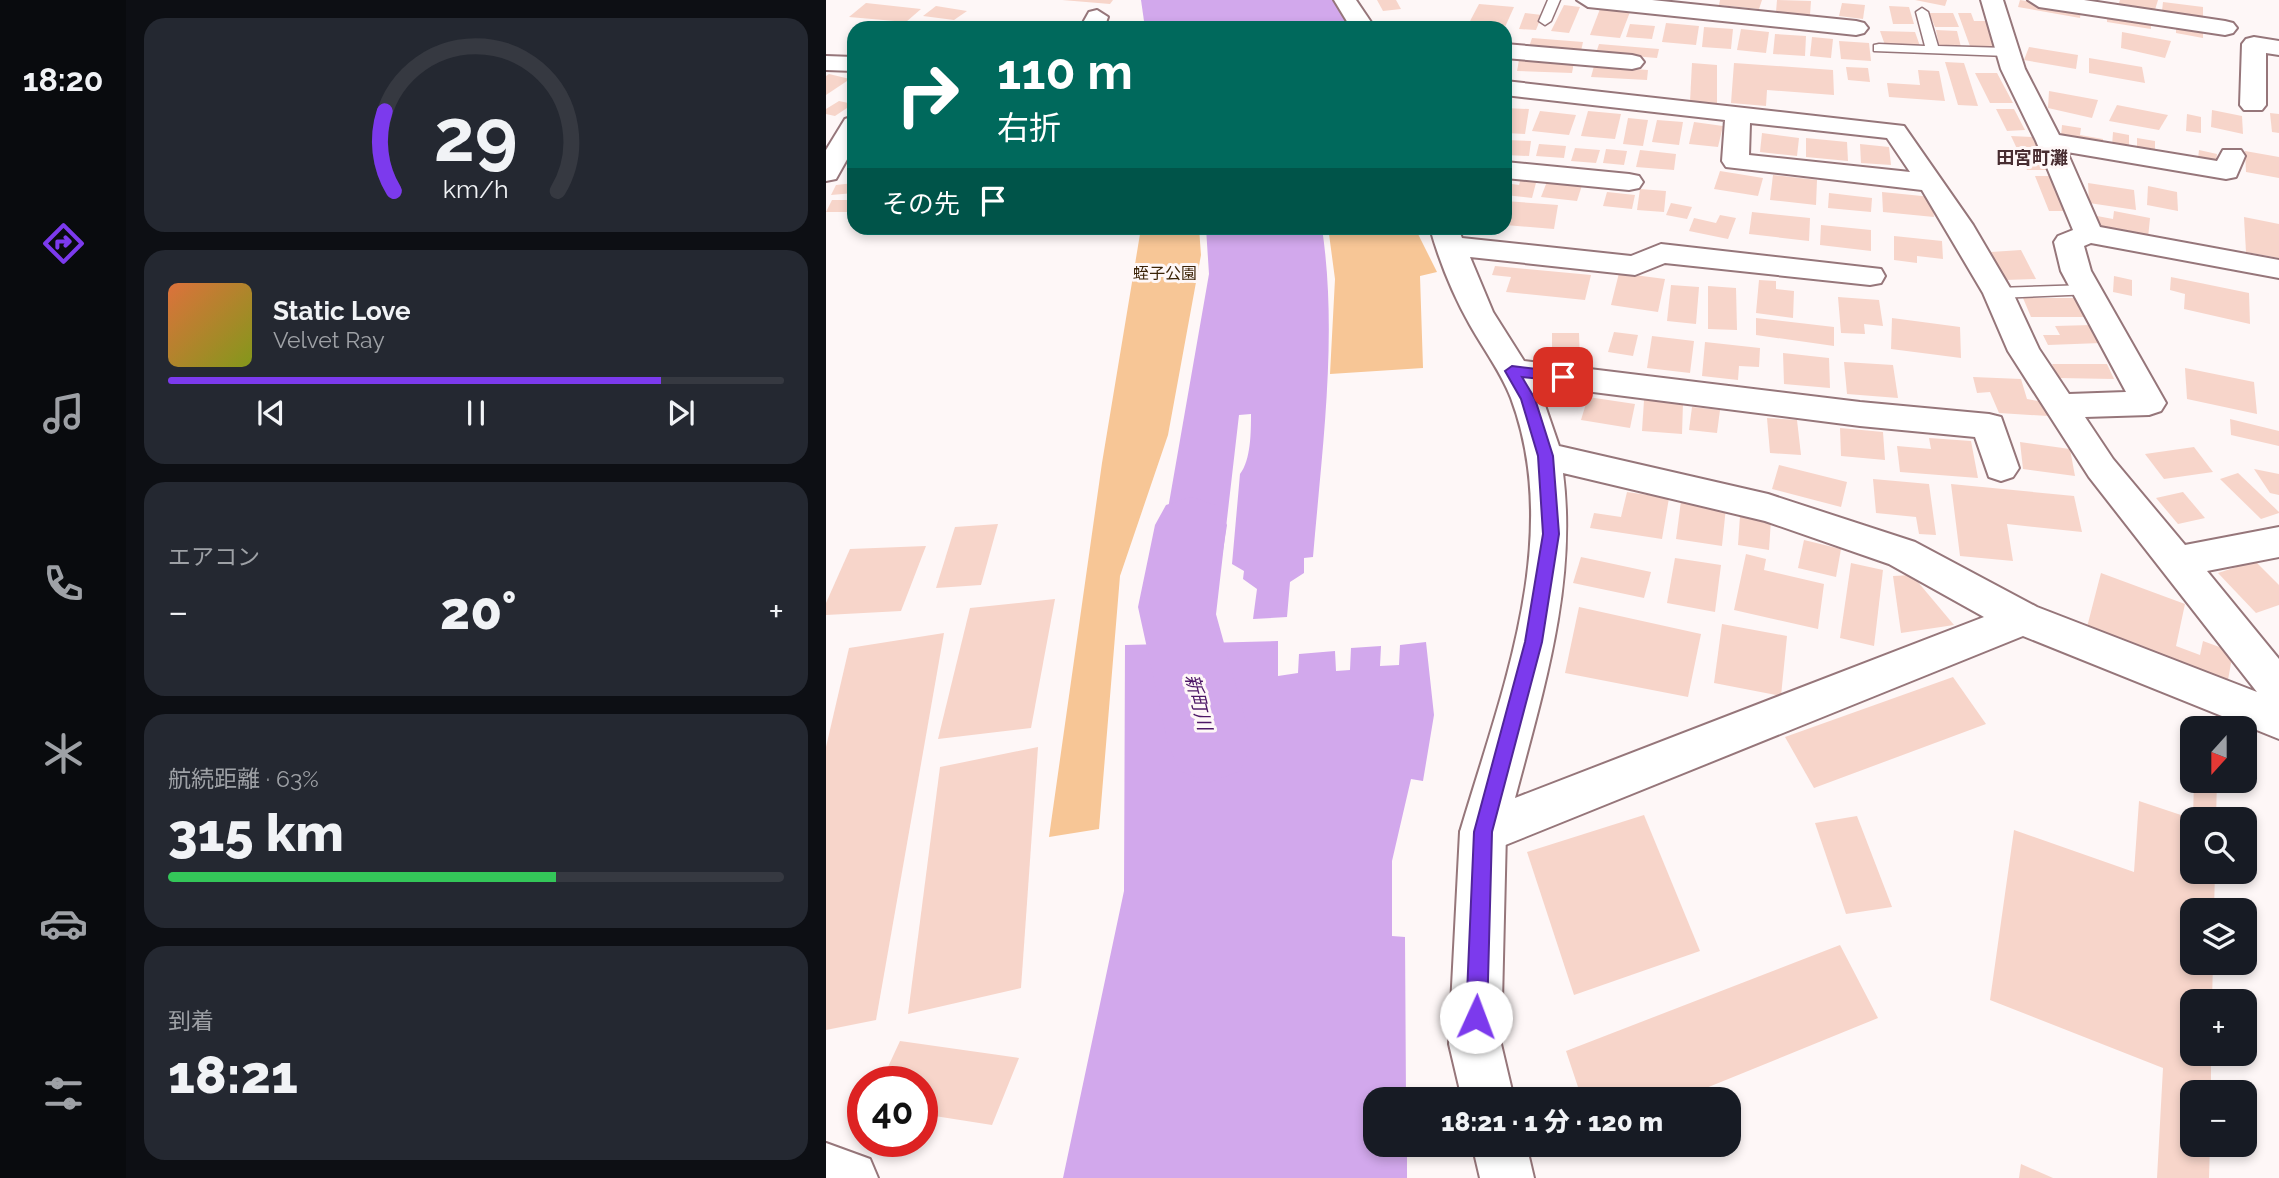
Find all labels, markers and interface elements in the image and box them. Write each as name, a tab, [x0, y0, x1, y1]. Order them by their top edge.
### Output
text: 110 m	[997, 43, 1133, 100]
icon: right	[882, 49, 973, 140]
text: 18:20	[23, 61, 103, 98]
text: 29	[434, 93, 518, 178]
text: 右折	[997, 109, 1061, 146]
district label: 田宮町灘	[1996, 147, 2068, 168]
text: km/h	[443, 174, 509, 204]
icon: arrive	[974, 182, 1012, 220]
text: その先	[882, 189, 960, 219]
icon: directions	[39, 219, 88, 268]
park label: 蛭子公園	[1133, 264, 1197, 283]
text: Static Love	[273, 296, 411, 326]
text: Velvet Ray	[273, 326, 385, 353]
pin	[1533, 347, 1593, 407]
icon: arrive	[1544, 358, 1582, 396]
icon: music	[39, 389, 88, 438]
icon: previous	[252, 394, 290, 432]
icon: pause	[457, 394, 495, 432]
icon: next	[662, 394, 700, 432]
text: エアコン	[168, 543, 260, 570]
icon: phone	[39, 559, 88, 608]
text: 20°	[440, 580, 517, 641]
text: −	[168, 589, 188, 634]
text: +	[768, 589, 784, 634]
water label: 新町川	[1181, 672, 1217, 734]
north arrow	[2180, 716, 2258, 793]
map controls	[2180, 716, 2257, 1157]
icon: climate	[39, 729, 88, 778]
text: 航続距離 · 63%	[168, 765, 319, 792]
text: 315 km	[168, 802, 344, 863]
button: search	[2180, 807, 2257, 884]
button: layers	[2180, 898, 2257, 975]
icon: car	[39, 899, 88, 948]
position arrow	[1439, 980, 1513, 1054]
button: +	[2180, 989, 2257, 1066]
text: 到着	[168, 1007, 214, 1034]
text: 18:21	[168, 1044, 298, 1105]
speed limit sign: 40	[847, 1066, 938, 1157]
icon: filters	[39, 1069, 88, 1118]
button: −	[2180, 1080, 2257, 1157]
text: 18:21 · 1 分 · 120 m	[1441, 1107, 1663, 1137]

